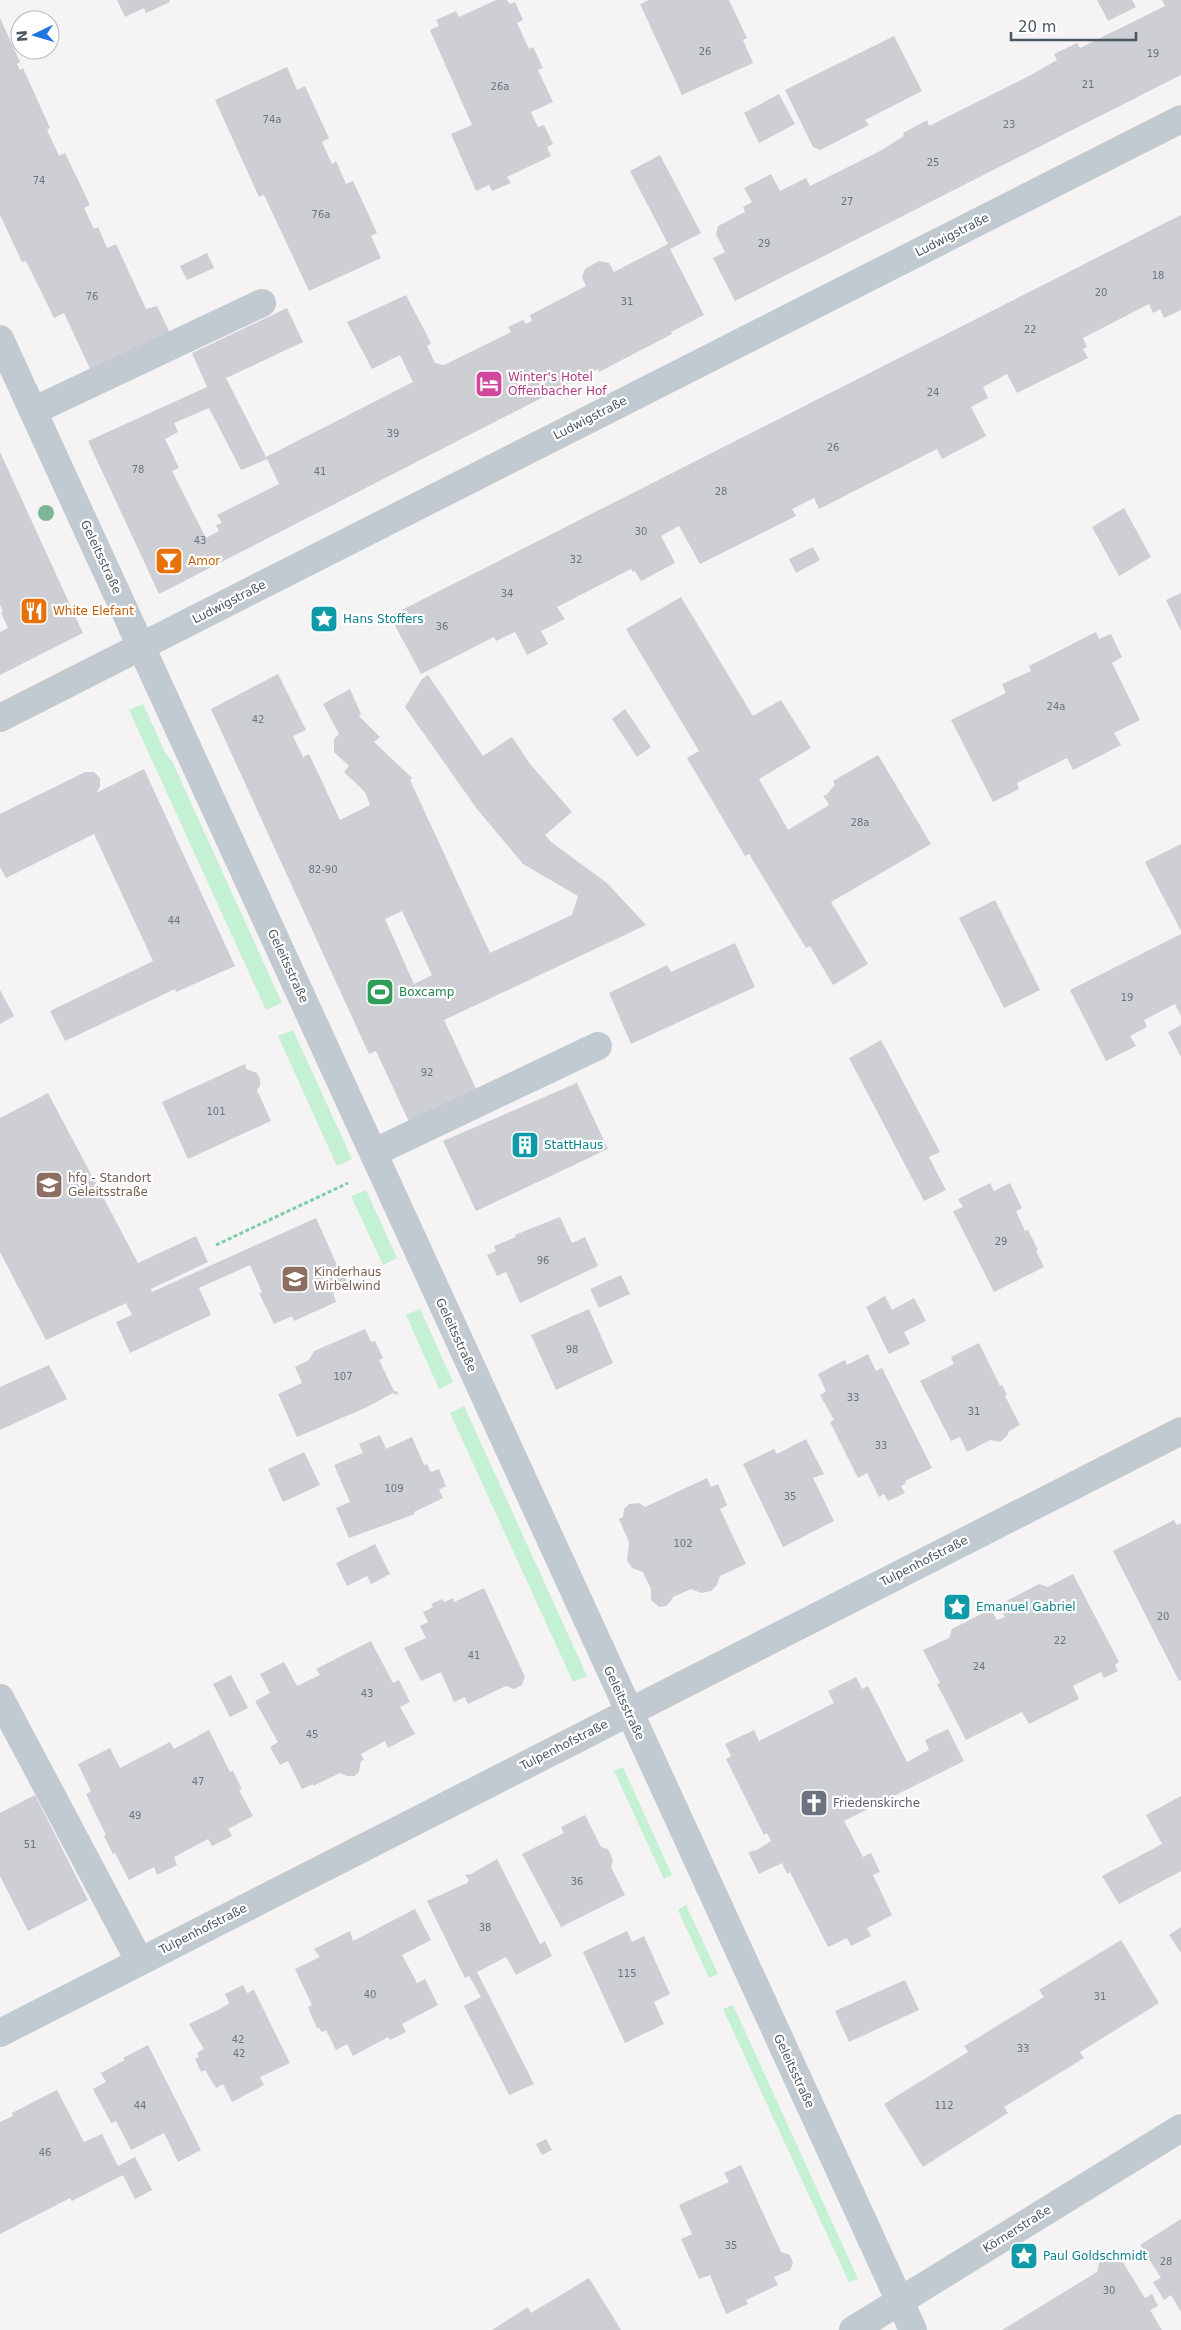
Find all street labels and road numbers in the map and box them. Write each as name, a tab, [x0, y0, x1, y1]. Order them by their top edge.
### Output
street label: Ludwigstraße	[913, 210, 991, 260]
street label: Ludwigstraße	[551, 393, 629, 443]
street label: Geleitsstraße	[78, 518, 124, 596]
street label: Ludwigstraße	[190, 577, 268, 627]
street label: Geleitsstraße	[265, 927, 311, 1005]
street label: Geleitsstraße	[433, 1296, 479, 1374]
street label: Tulpenhofstraße	[877, 1533, 970, 1590]
street label: Geleitsstraße	[601, 1664, 647, 1742]
street label: Tulpenhofstraße	[517, 1717, 610, 1774]
street label: Tulpenhofstraße	[156, 1901, 249, 1958]
street label: Geleitsstraße	[771, 2032, 817, 2110]
street label: Körnerstraße	[980, 2203, 1054, 2255]

